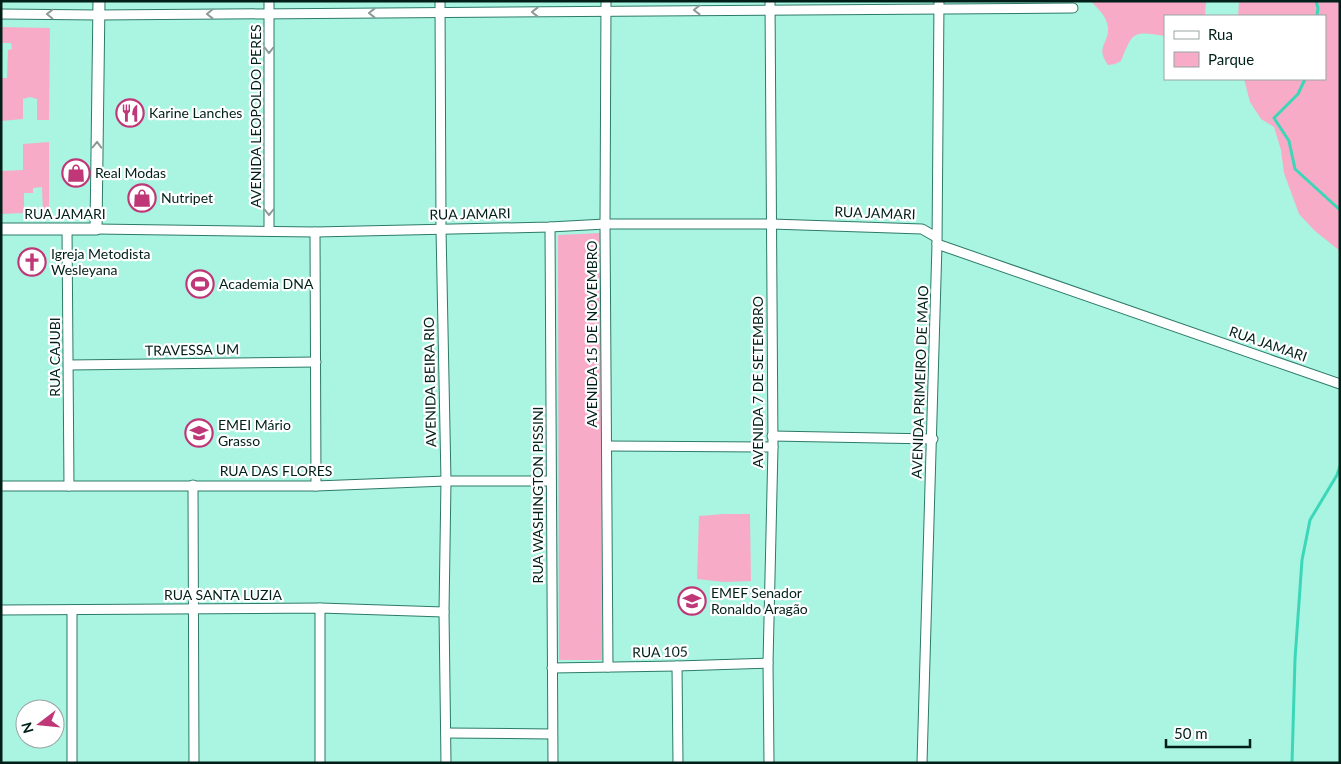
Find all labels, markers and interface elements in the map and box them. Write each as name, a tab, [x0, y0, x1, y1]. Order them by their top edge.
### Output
one-way arrow	[693, 5, 701, 15]
one-way arrow	[531, 7, 538, 17]
one-way arrow	[206, 8, 214, 19]
one-way arrow	[368, 8, 376, 18]
one-way arrow	[46, 9, 54, 20]
legend	[1164, 15, 1326, 80]
street label: AVENIDA LEOPOLDO PERES	[247, 24, 264, 208]
text: Rua	[1208, 25, 1233, 43]
one-way arrow	[264, 46, 274, 54]
text: Parque	[1208, 50, 1254, 68]
restaurant icon: Karine Lanches	[115, 98, 145, 128]
place label: Karine Lanches	[149, 104, 242, 121]
one-way arrow	[92, 141, 102, 149]
shop icon: Real Modas	[61, 158, 91, 188]
place label: Real Modas	[95, 164, 166, 181]
shop icon: Nutripet	[127, 183, 157, 213]
place label: Nutripet	[161, 189, 213, 206]
street label: RUA JAMARI	[834, 203, 916, 222]
street label: RUA JAMARI	[429, 204, 511, 223]
street label: RUA JAMARI	[24, 205, 106, 222]
one-way arrow	[264, 209, 274, 217]
street label: AVENIDA 15 DE NOVEMBRO	[583, 240, 600, 428]
place label: Igreja Metodista Wesleyana	[51, 245, 150, 278]
church icon: Igreja Metodista Wesleyana	[17, 247, 47, 277]
sports icon: Academia DNA	[185, 269, 215, 299]
place label: Academia DNA	[219, 275, 314, 292]
street label: AVENIDA PRIMEIRO DE MAIO	[908, 285, 931, 479]
street label: AVENIDA 7 DE SETEMBRO	[749, 296, 766, 468]
street label: RUA CAJUBI	[46, 317, 63, 397]
street label: AVENIDA BEIRA RIO	[420, 317, 439, 447]
street label: RUA JAMARI	[1227, 322, 1309, 365]
street label: TRAVESSA UM	[145, 340, 239, 359]
street label: RUA WASHINGTON PISSINI	[529, 407, 546, 583]
place label: EMEI Mário Grasso	[218, 416, 291, 449]
school or university icon: EMEI Mário Grasso	[184, 418, 214, 448]
street label: RUA DAS FLORES	[220, 462, 332, 479]
place label: EMEF Senador Ronaldo Aragão	[711, 584, 808, 617]
street label: RUA SANTA LUZIA	[164, 586, 282, 603]
school or university icon: EMEF Senador Ronaldo Aragão	[677, 586, 707, 616]
street label: RUA 105	[632, 643, 688, 660]
north arrow	[15, 699, 65, 749]
scale bar	[1166, 716, 1250, 748]
text: N	[17, 720, 37, 735]
text: 50 m	[1174, 724, 1208, 742]

